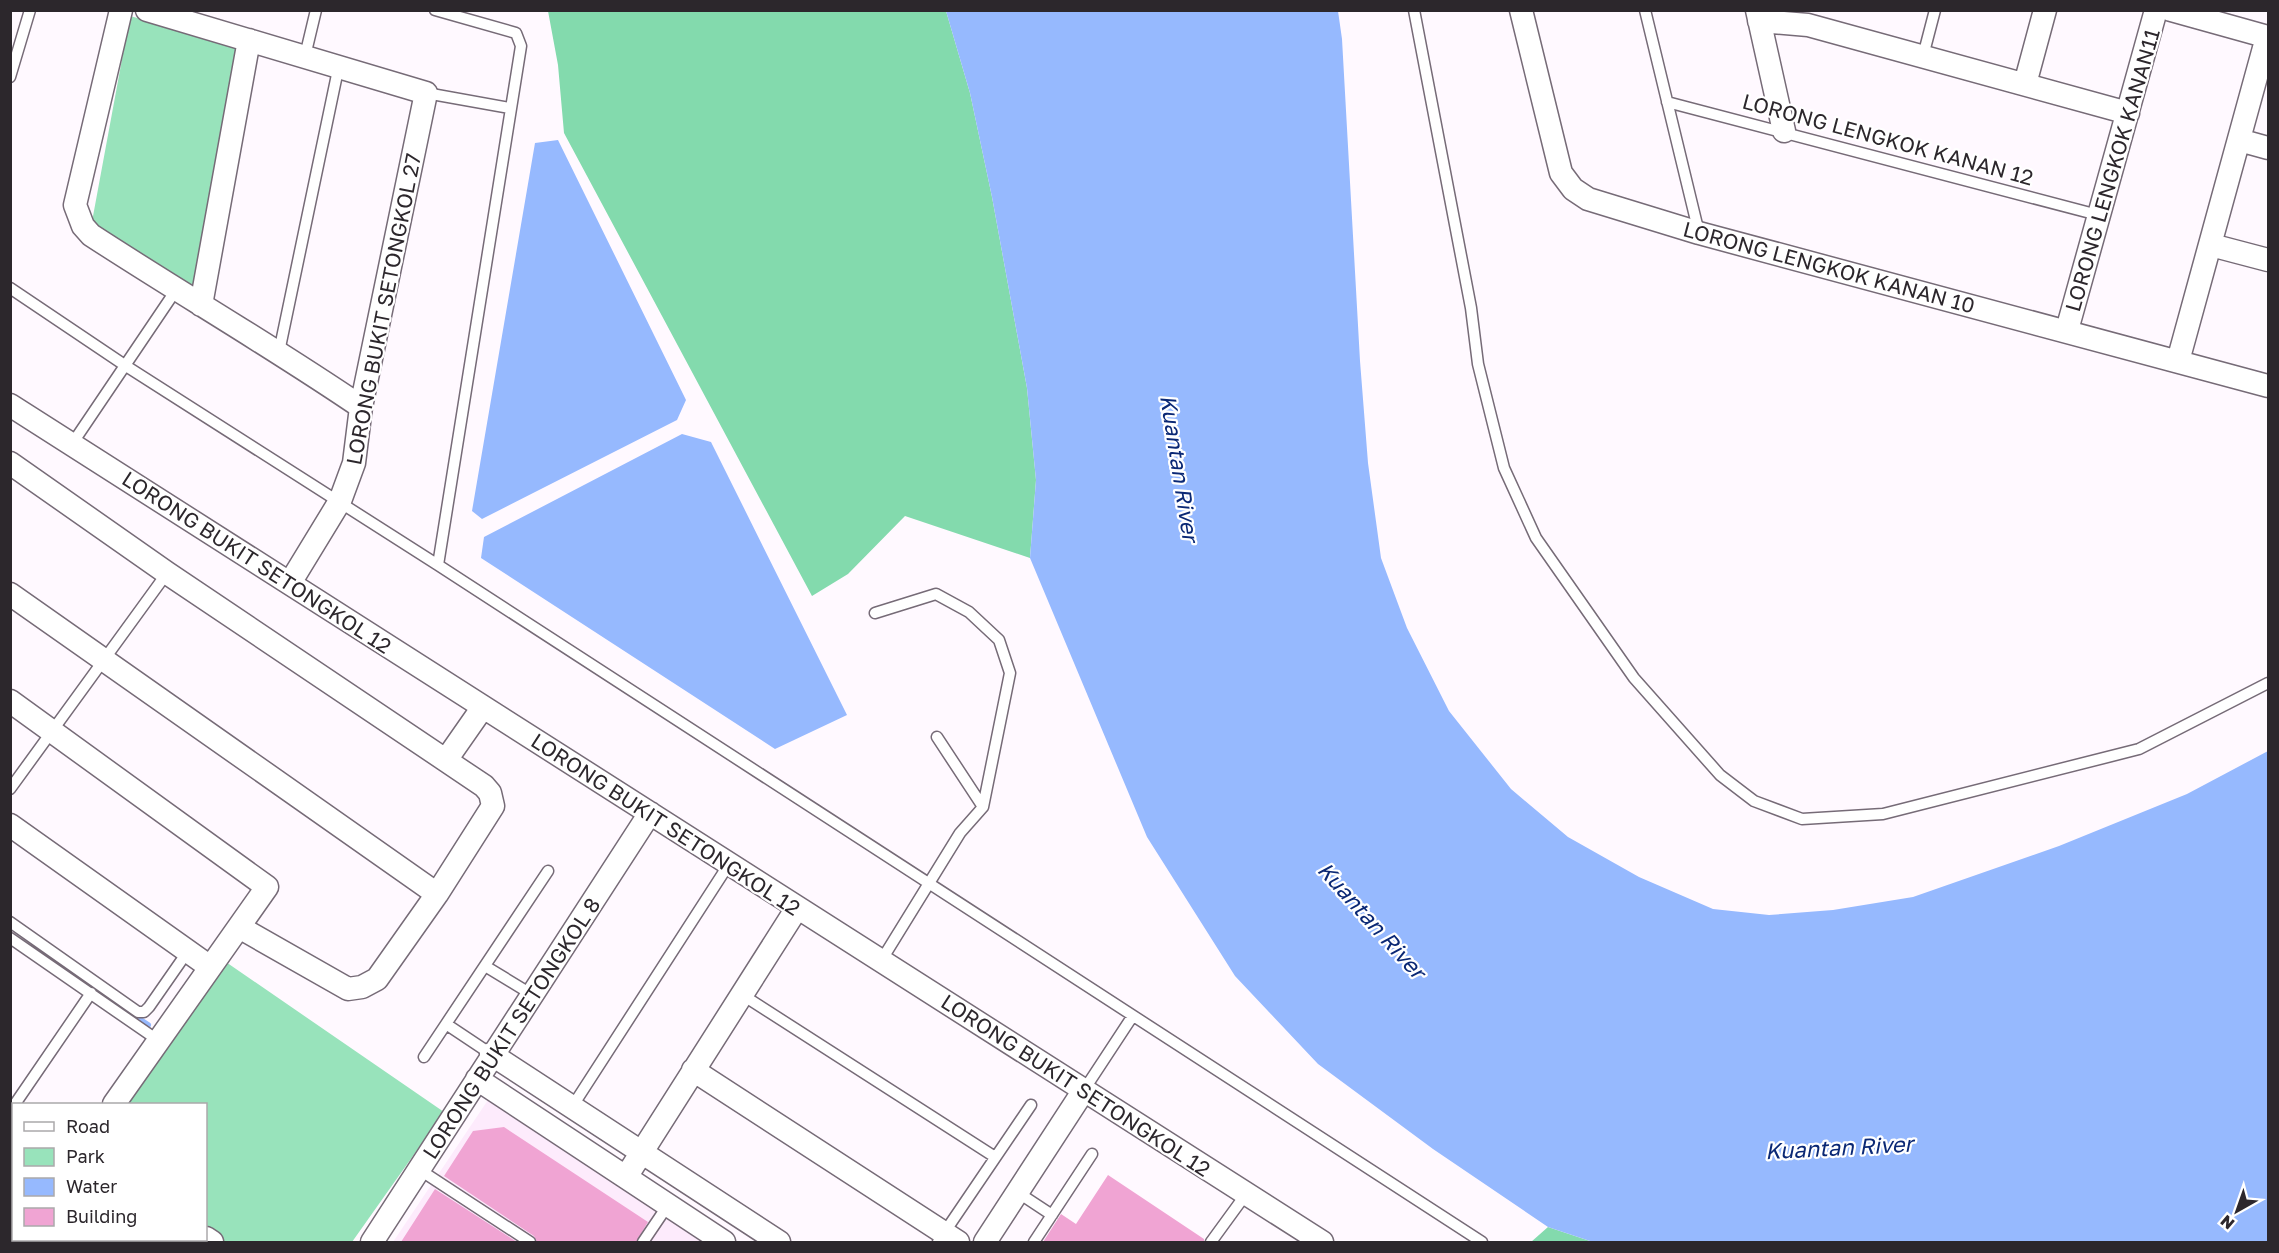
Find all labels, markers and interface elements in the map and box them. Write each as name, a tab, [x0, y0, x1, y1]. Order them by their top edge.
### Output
street label: LORONG LENGKOK KANAN11	[2059, 26, 2165, 314]
street label: LORONG LENGKOK KANAN 12	[1740, 88, 2036, 190]
street label: LORONG BUKIT SETONGKOL 27	[340, 151, 426, 467]
street label: LORONG LENGKOK KANAN 10	[1680, 216, 1978, 318]
water label: Kuantan River	[1155, 393, 1205, 547]
street label: LORONG BUKIT SETONGKOL 12	[117, 465, 397, 659]
street label: LORONG BUKIT SETONGKOL 12	[526, 727, 806, 921]
water label: Kuantan River	[1312, 856, 1434, 987]
street label: LORONG BUKIT SETONGKOL 8	[417, 892, 605, 1164]
street label: LORONG BUKIT SETONGKOL 12	[936, 988, 1216, 1182]
legend	[12, 1103, 207, 1241]
text: Road	[66, 1115, 110, 1137]
water label: Kuantan River	[1764, 1129, 1917, 1164]
text: Park	[66, 1145, 105, 1167]
text: Water	[66, 1175, 117, 1197]
north arrow	[2207, 1181, 2267, 1241]
text: Building	[66, 1205, 137, 1227]
text: N	[2216, 1211, 2238, 1234]

